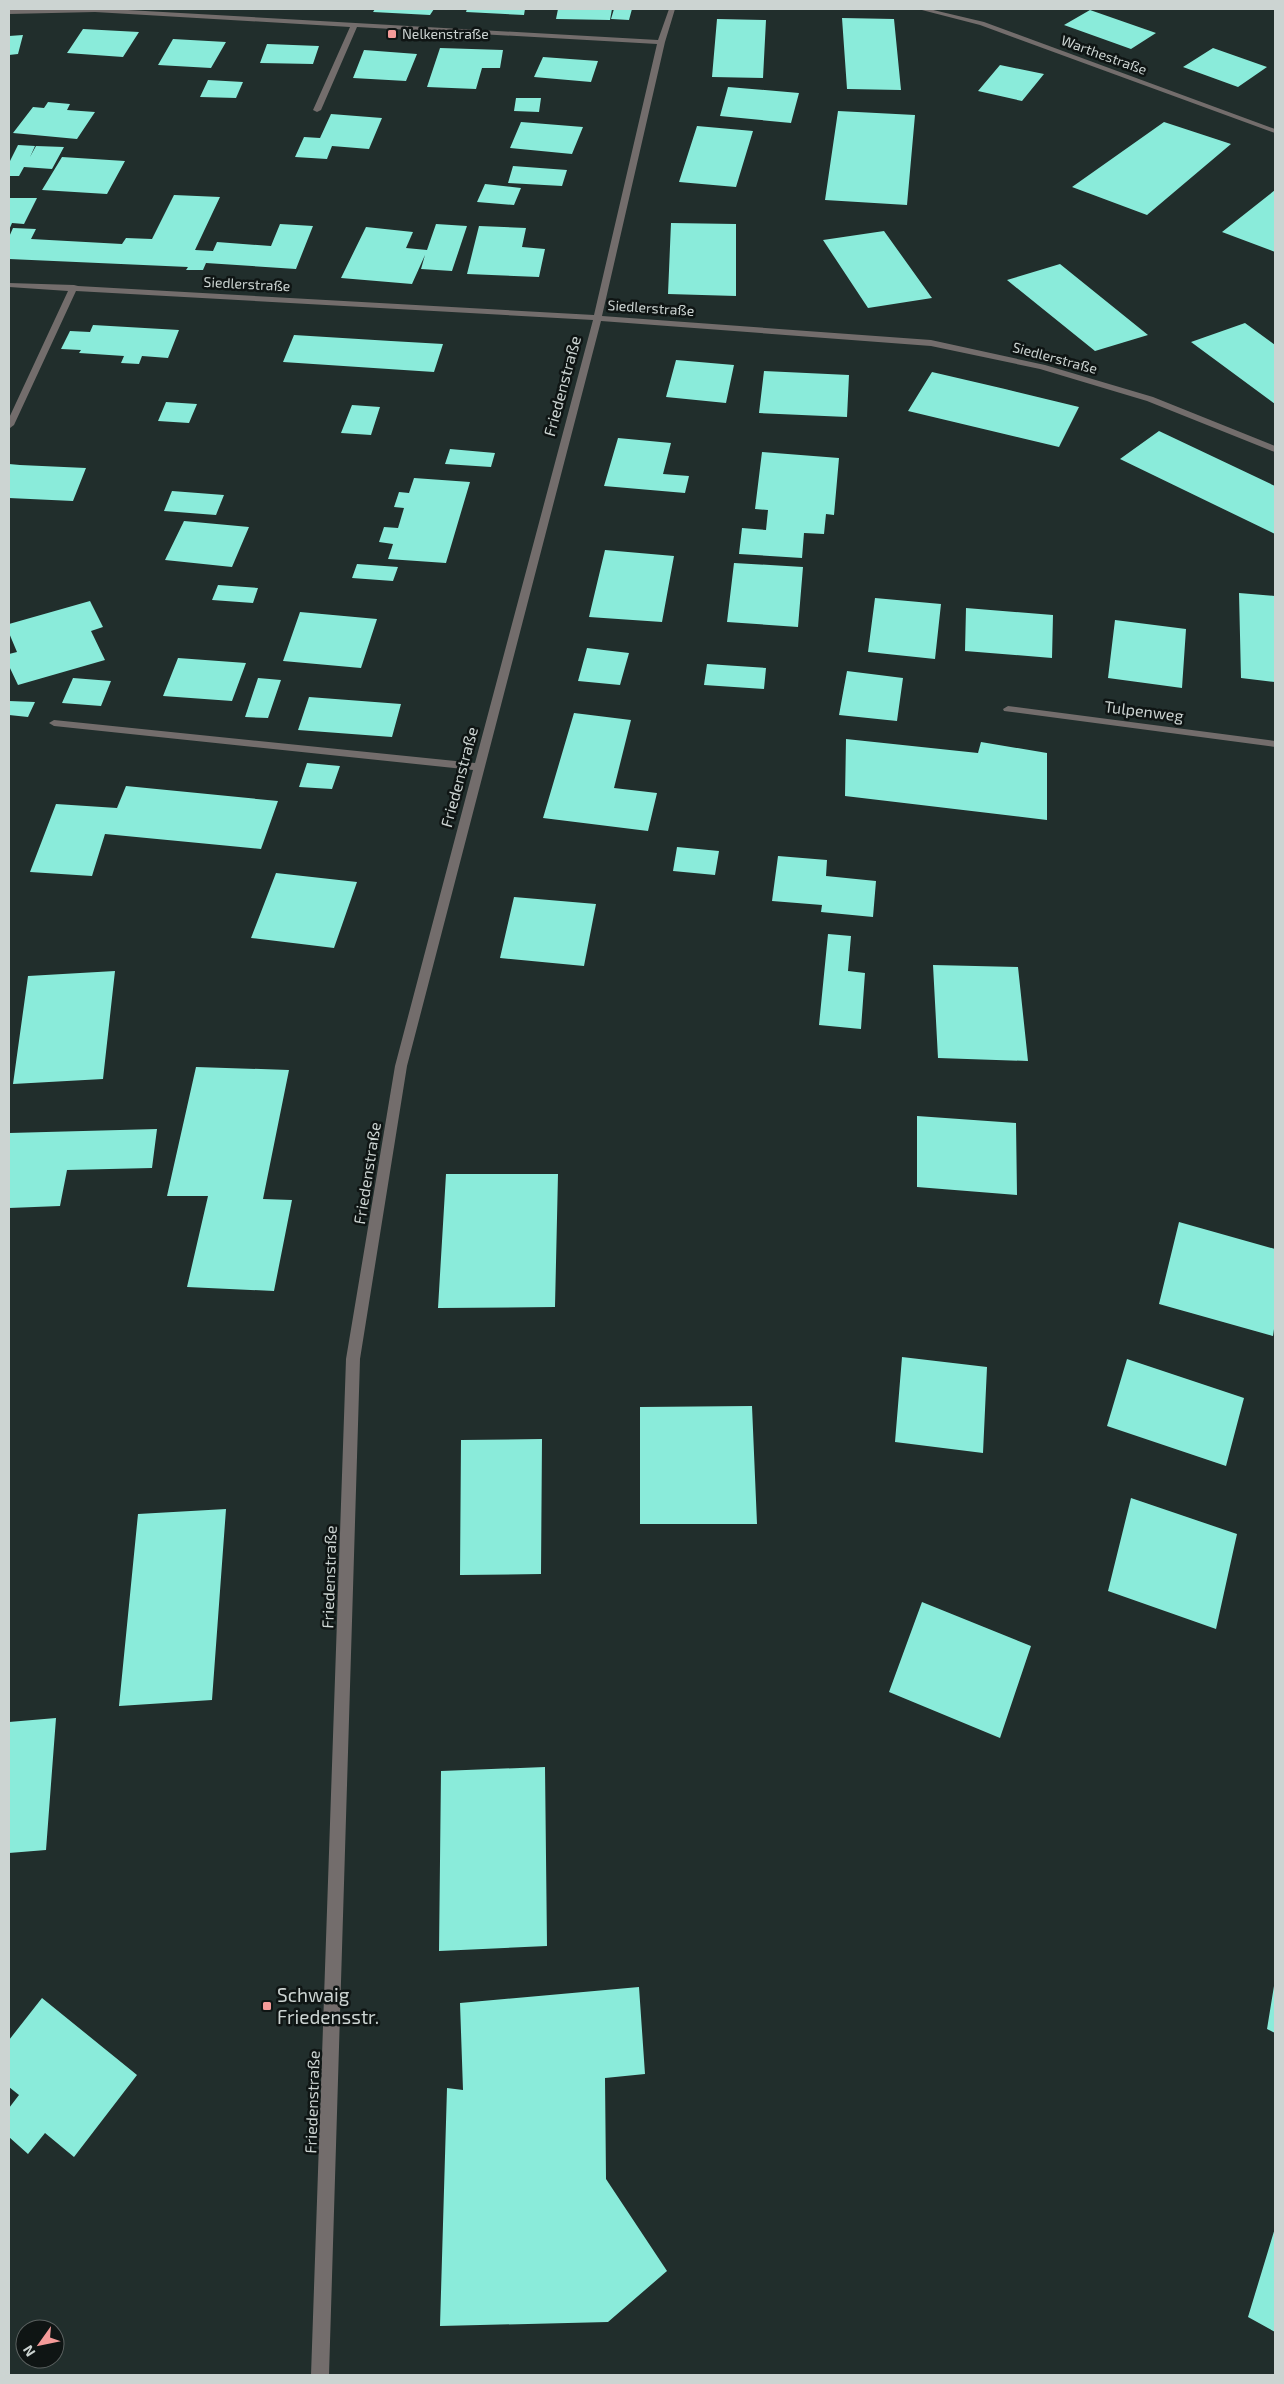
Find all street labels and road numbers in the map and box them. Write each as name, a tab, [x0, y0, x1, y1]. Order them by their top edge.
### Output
street label: Warthestraße	[1059, 31, 1149, 78]
street label: Siedlerstraße	[203, 273, 291, 294]
street label: Siedlerstraße	[607, 296, 695, 319]
street label: Friedenstraße	[539, 334, 584, 438]
street label: Siedlerstraße	[1011, 338, 1099, 377]
street label: Tulpenweg	[1103, 696, 1185, 725]
street label: Friedenstraße	[436, 725, 481, 829]
street label: Friedenstraße	[349, 1120, 384, 1225]
street label: Friedenstraße	[317, 1525, 340, 1629]
street label: Friedenstraße	[300, 2050, 323, 2154]

